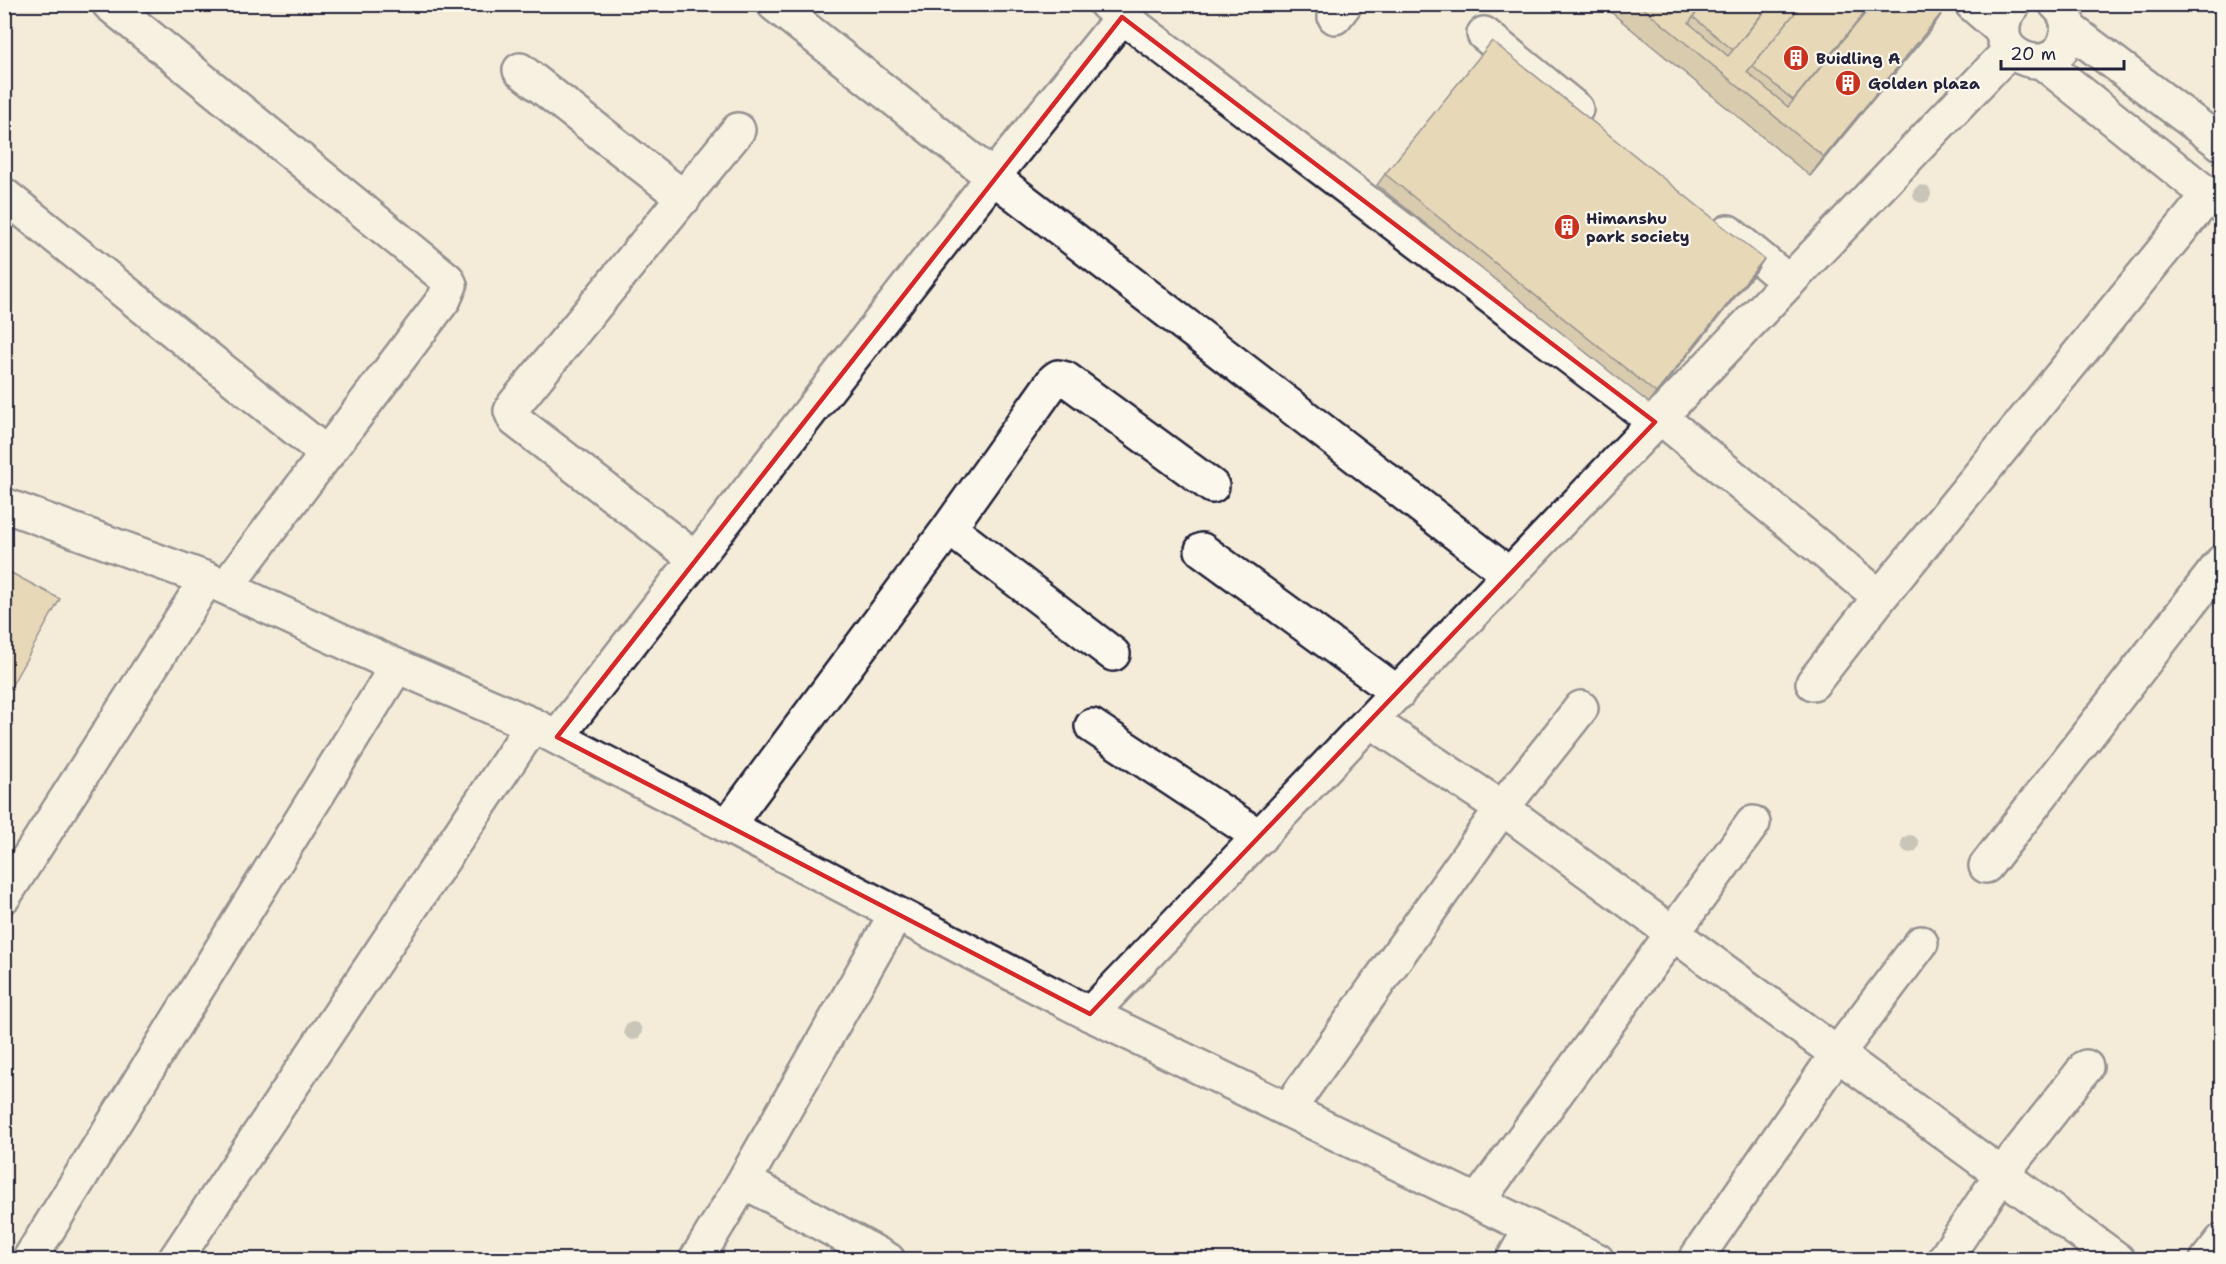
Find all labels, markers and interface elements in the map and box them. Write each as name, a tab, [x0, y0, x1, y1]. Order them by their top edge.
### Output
scale bar	[2001, 33, 2124, 71]
text: 20 m	[2010, 42, 2056, 66]
building icon: Buidling A	[1781, 43, 1811, 73]
place label: Buidling A	[1816, 48, 1900, 69]
building icon: Golden plaza	[1833, 68, 1863, 98]
place label: Golden plaza	[1868, 73, 1980, 94]
place label: Himanshu park society	[1586, 208, 1690, 247]
building icon: Himanshu park society	[1552, 212, 1582, 242]

